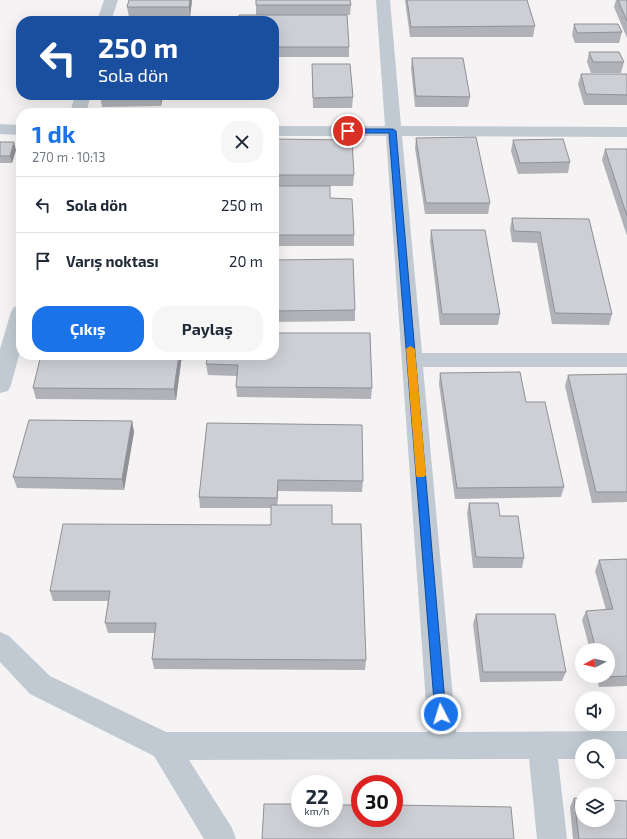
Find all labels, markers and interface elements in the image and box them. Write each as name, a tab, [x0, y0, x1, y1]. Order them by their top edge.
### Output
text: 250 m	[98, 30, 178, 64]
icon: left	[32, 32, 84, 84]
text: Sola dön	[98, 64, 169, 86]
pin	[331, 114, 365, 148]
text: 1 dk	[32, 119, 75, 148]
icon: arrive	[337, 120, 359, 142]
button: close	[221, 121, 263, 163]
text: 270 m · 10:13	[32, 149, 105, 165]
icon: left	[32, 194, 54, 216]
text: Sola dön	[66, 196, 127, 214]
text: 250 m	[221, 196, 263, 214]
icon: arrive	[32, 250, 54, 272]
text: Varış noktası	[66, 252, 159, 270]
text: 20 m	[229, 252, 263, 270]
button: Çıkış	[32, 306, 144, 352]
button: Paylaş	[152, 306, 263, 352]
north arrow	[575, 643, 615, 683]
map controls	[575, 643, 615, 827]
button: sound	[575, 691, 615, 731]
position arrow	[420, 693, 462, 735]
button: search	[575, 739, 615, 779]
speed limit sign: 30	[351, 775, 403, 827]
text: 22	[305, 784, 329, 808]
button: layers	[575, 787, 615, 827]
text: km/h	[305, 805, 329, 817]

